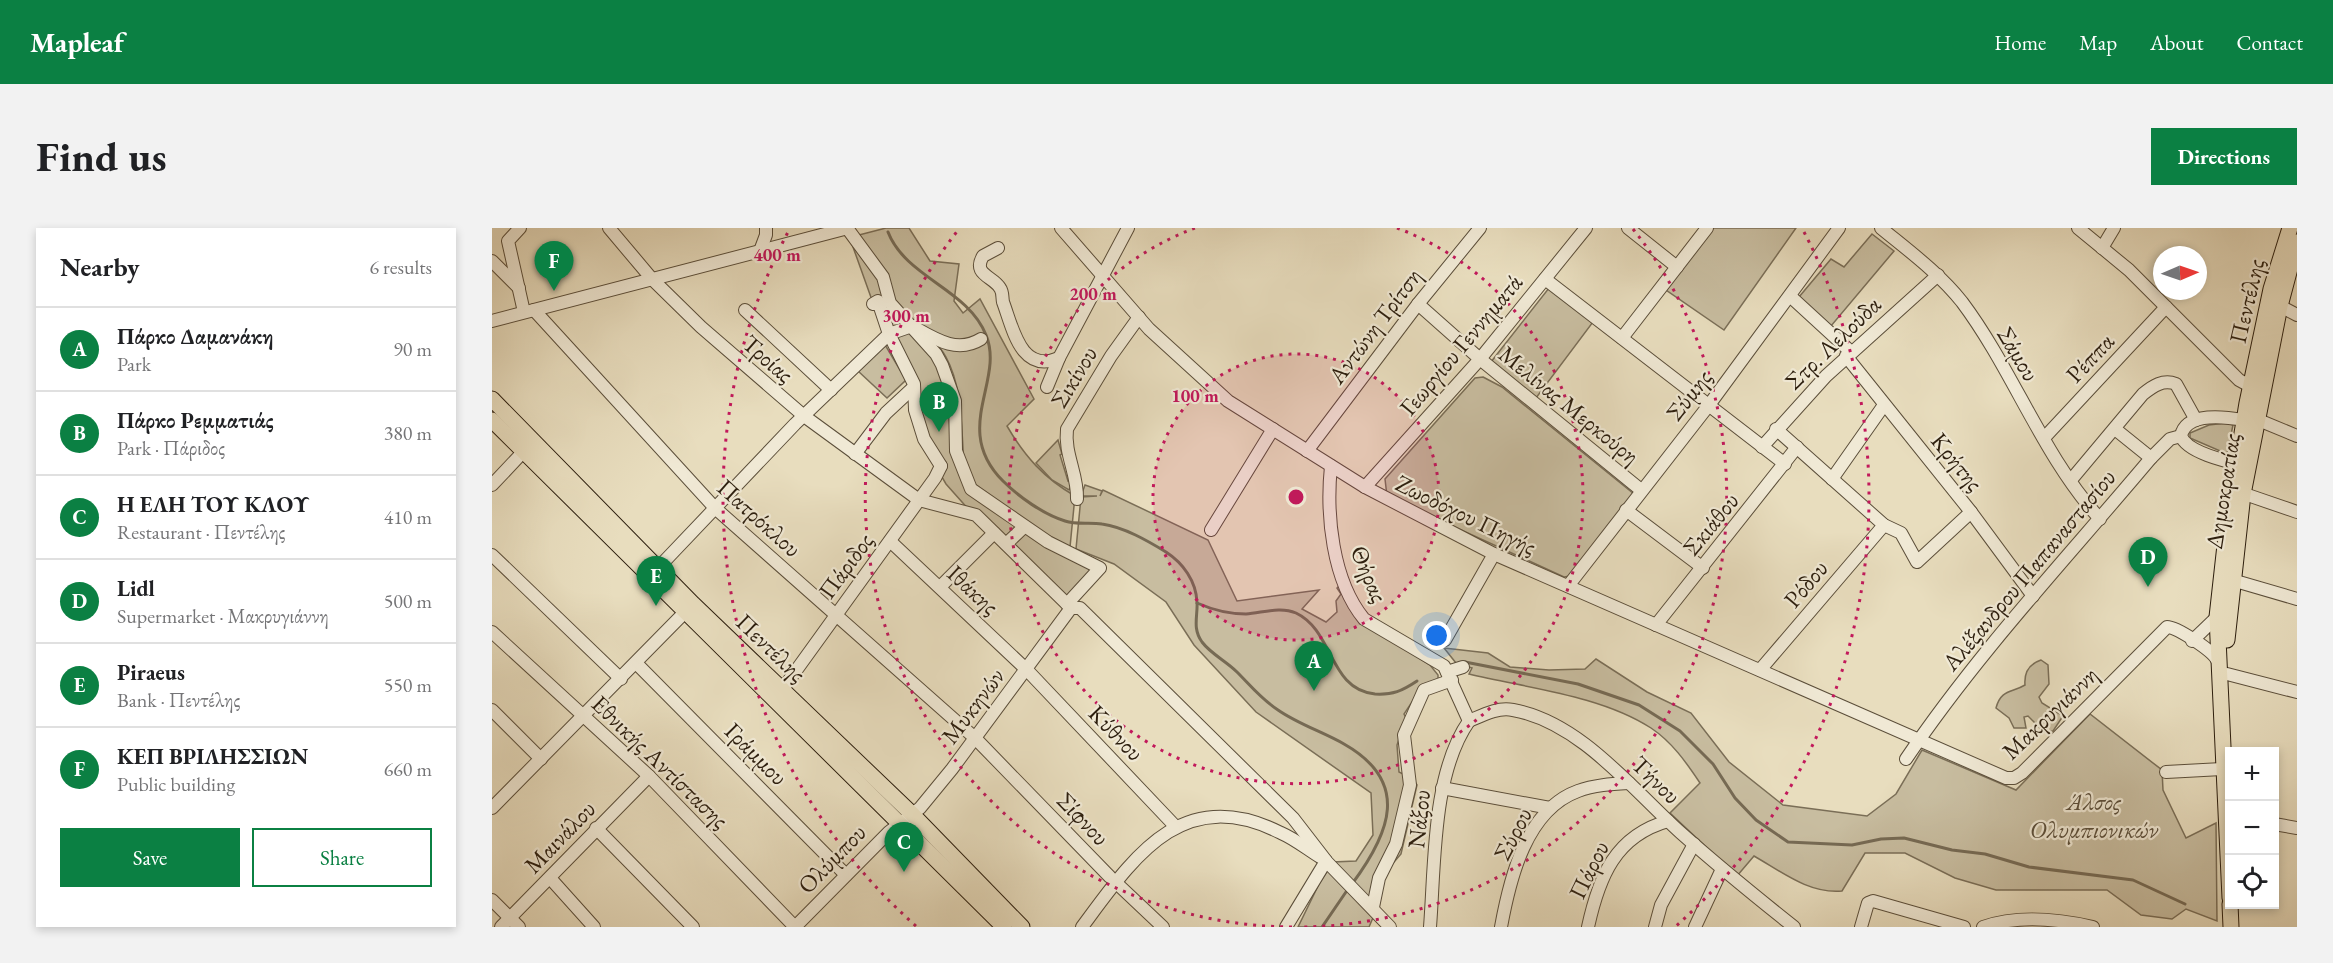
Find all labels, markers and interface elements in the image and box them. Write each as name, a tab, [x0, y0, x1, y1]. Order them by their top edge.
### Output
text: Mapleaf	[30, 24, 124, 60]
text: Home	[1994, 29, 2046, 56]
text: Map	[2079, 29, 2117, 56]
text: About	[2150, 29, 2203, 56]
text: Contact	[2236, 29, 2303, 56]
button: Directions	[2151, 128, 2297, 185]
text: Find us	[36, 129, 167, 184]
pin: F	[534, 242, 574, 291]
text: 400 m	[753, 243, 801, 266]
north arrow	[2153, 246, 2207, 300]
text: Nearby	[60, 250, 140, 284]
text: 6 results	[369, 254, 432, 280]
street label: Πεντέλης	[2222, 255, 2271, 346]
street label: Αντώνη Τρίτση	[1320, 261, 1428, 391]
street label: Γεωργίου Γεννηματά	[1392, 267, 1529, 422]
text: 200 m	[1069, 282, 1117, 305]
street label: Στρ. Λελούδα	[1778, 289, 1887, 396]
text: 300 m	[882, 304, 930, 327]
street label: Σάμου	[1990, 321, 2047, 387]
text: Πάρκο Δαμανάκη	[117, 322, 274, 351]
street label: Ρέππα	[2059, 326, 2121, 389]
street label: Τροίας	[736, 328, 801, 390]
text: A	[72, 336, 87, 362]
text: 90 m	[393, 336, 432, 362]
street label: Μελίνας Μερκούρη	[1492, 338, 1646, 471]
street label: Σικίνου	[1043, 340, 1104, 413]
text: Park	[117, 351, 151, 377]
street label: Σύμης	[1659, 363, 1718, 427]
pin: B	[920, 382, 958, 432]
text: 100 m	[1171, 384, 1219, 407]
text: Πάρκο Ρεμματιάς	[117, 406, 274, 435]
text: B	[73, 420, 86, 446]
text: 380 m	[384, 420, 432, 446]
street label: Κρήτης	[1924, 426, 1990, 497]
street label: Δημοκρατίας	[2198, 431, 2247, 551]
text: Park · Πάριδος	[117, 435, 225, 461]
street label: Αλέξανδρου Παπαναστασίου	[1934, 462, 2122, 678]
street label: Ζωοδόχου Πηγής	[1391, 467, 1542, 562]
street label: Πατρόκλου	[711, 472, 808, 564]
street label: Σκιάθου	[1676, 486, 1746, 562]
centre of rings	[1286, 487, 1306, 507]
text: Η ΕΛΗ ΤΟΥ ΚΛΟΥ	[117, 490, 309, 519]
text: C	[72, 504, 87, 530]
text: 410 m	[384, 504, 432, 530]
text: Restaurant · Πεντέλης	[117, 519, 286, 545]
street label: Πάριδος	[811, 526, 880, 605]
pin: D	[2128, 538, 2168, 587]
street label: Θήρας	[1344, 541, 1395, 607]
street label: Ρόδου	[1777, 553, 1834, 614]
pin: E	[636, 556, 676, 606]
street label: Ιθάκης	[941, 558, 1006, 621]
text: Lidl	[117, 574, 155, 603]
text: D	[72, 588, 87, 614]
text: 500 m	[384, 588, 432, 614]
text: Supermarket · Μακρυγιάννη	[117, 603, 329, 629]
street label: Πεντέλης	[730, 607, 813, 689]
your location	[1422, 621, 1451, 650]
pin: A	[1294, 642, 1334, 691]
text: Piraeus	[117, 658, 185, 687]
street label: Μακρυγιάννη	[1995, 659, 2104, 766]
street label: Μυκηνών	[934, 662, 1011, 750]
text: E	[74, 672, 85, 698]
text: 550 m	[384, 672, 432, 698]
text: Bank · Πεντέλης	[117, 687, 240, 713]
street label: Εθνικής Αντίστασης	[585, 688, 736, 835]
street label: Κύθνου	[1082, 698, 1151, 767]
street label: Γράμμου	[718, 716, 794, 792]
text: ΚΕΠ ΒΡΙΛΗΣΣΙΩΝ	[117, 742, 308, 771]
map controls	[2225, 747, 2279, 909]
button: +	[2225, 747, 2279, 801]
street label: Τήνου	[1625, 749, 1688, 811]
text: F	[74, 756, 85, 782]
text: 660 m	[384, 756, 432, 782]
text: Public building	[117, 771, 235, 797]
street label: Σίφνου	[1050, 785, 1116, 852]
park label: Άλσος Ολυμπιονικών	[2030, 786, 2159, 845]
street label: Νάξου	[1400, 788, 1437, 850]
street label: Μαινάλου	[517, 794, 602, 880]
button: −	[2225, 801, 2279, 855]
street label: Σύρου	[1486, 802, 1539, 865]
street label: Ολύμπου	[791, 817, 872, 900]
pin: C	[884, 822, 924, 872]
button: Save	[60, 828, 240, 887]
button: Share	[252, 828, 432, 887]
street label: Πάρου	[1561, 836, 1616, 904]
button: locate	[2225, 855, 2279, 909]

